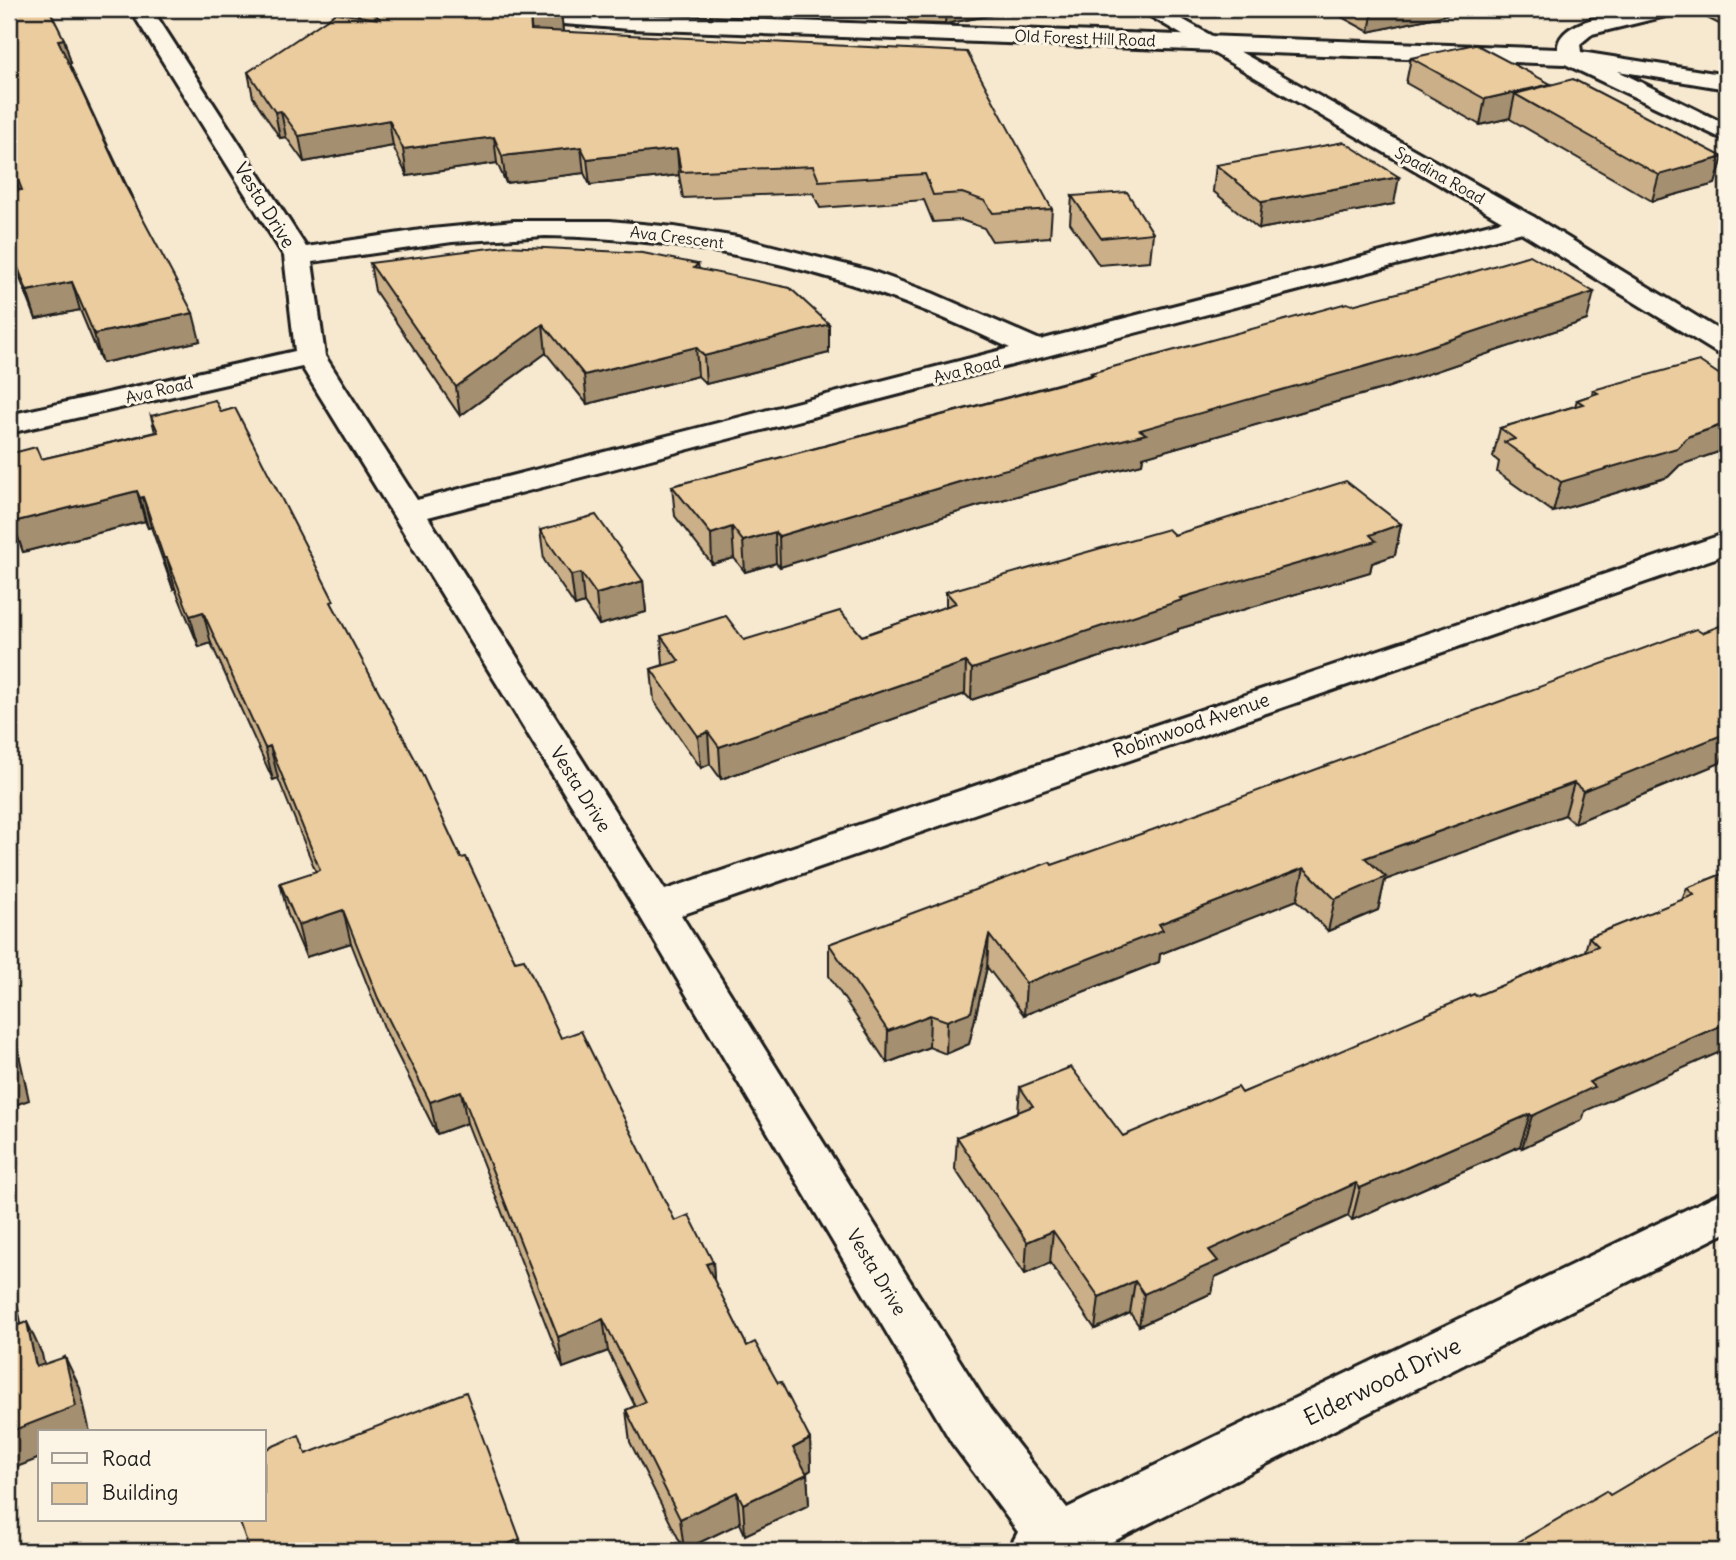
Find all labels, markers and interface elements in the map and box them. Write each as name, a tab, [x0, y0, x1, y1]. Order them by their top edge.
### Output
street label: Old Forest Hill Road	[1014, 26, 1156, 50]
street label: Spadina Road	[1392, 142, 1488, 208]
street label: Vesta Drive	[229, 158, 301, 252]
street label: Ava Crescent	[629, 221, 726, 253]
street label: Ava Road	[931, 351, 1003, 387]
street label: Ava Road	[123, 373, 195, 407]
street label: Robinwood Avenue	[1110, 687, 1272, 763]
street label: Vesta Drive	[545, 742, 617, 836]
street label: Vesta Drive	[842, 1224, 912, 1320]
street label: Elderwood Drive	[1299, 1330, 1465, 1432]
legend	[38, 1430, 266, 1522]
text: Road	[102, 1445, 151, 1472]
text: Building	[102, 1479, 178, 1506]

